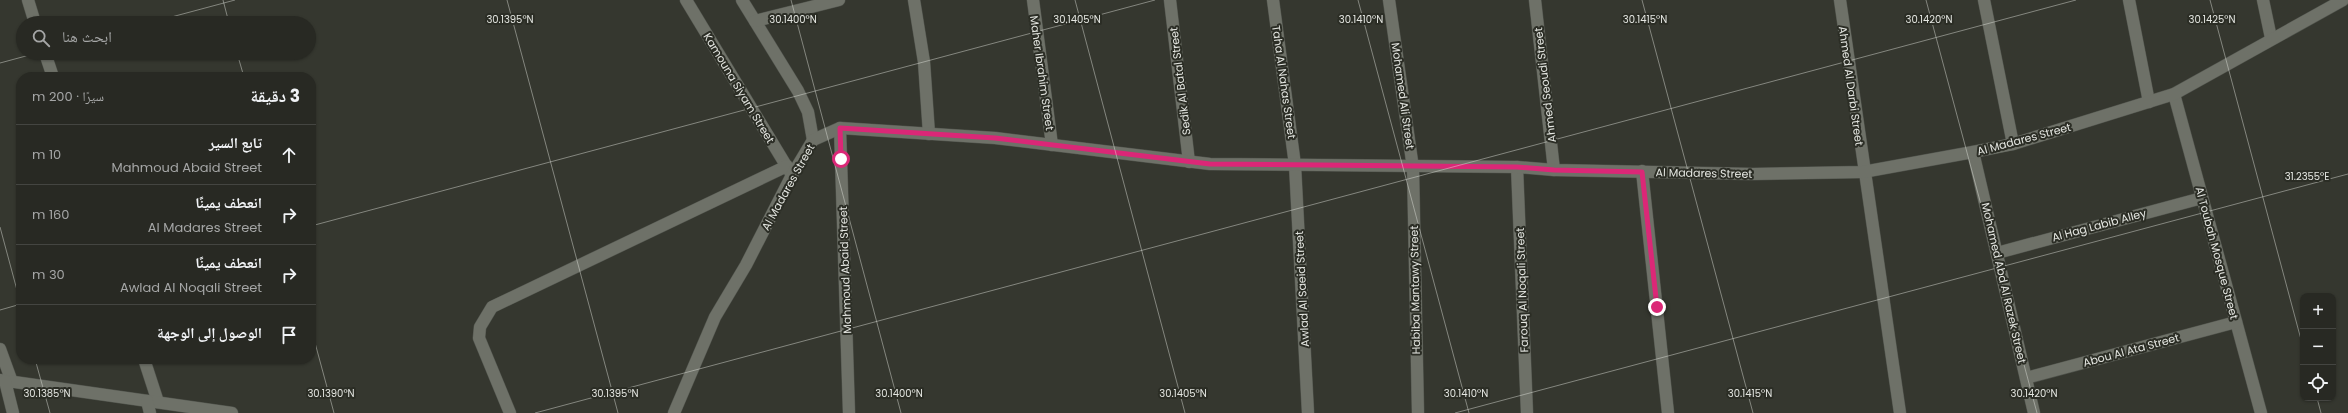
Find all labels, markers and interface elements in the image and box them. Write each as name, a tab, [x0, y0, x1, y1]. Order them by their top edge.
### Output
text: 30.1395°N	[486, 12, 534, 27]
text: 30.1400°N	[769, 12, 817, 27]
text: 30.1405°N	[1053, 12, 1101, 27]
text: 30.1410°N	[1339, 12, 1383, 27]
text: 30.1415°N	[1623, 12, 1667, 27]
text: 30.1420°N	[1906, 12, 1952, 27]
text: 30.1425°N	[2189, 12, 2235, 27]
street label: Maher Ibrahim Street	[1026, 15, 1058, 131]
search box	[16, 16, 316, 60]
street label: Taha Al Nahas Street	[1268, 24, 1300, 140]
street label: Ahmed Al Darbi Street	[1835, 25, 1867, 147]
text: ابحث هنا	[62, 26, 112, 47]
street label: Sedik Al Batal Street	[1165, 26, 1195, 136]
icon: search	[30, 27, 52, 49]
street label: Ahmed Seoudi Street	[1530, 27, 1560, 143]
street label: Kamouna Siyam Street	[700, 30, 778, 146]
street label: Mohamed Ali Street	[1388, 42, 1418, 150]
text: 3 دقيقة	[250, 84, 300, 108]
text: سيرًا · 200 m	[32, 87, 104, 106]
street label: Al Madares Street	[1975, 119, 2073, 159]
text: تابع السير	[209, 132, 262, 153]
street label: Al Madares Street	[758, 141, 818, 233]
icon: ahead	[278, 144, 300, 166]
text: 10 m	[32, 145, 61, 164]
route start	[832, 150, 850, 168]
text: Mahmoud Abaid Street	[112, 158, 262, 177]
street label: Al Madares Street	[1656, 164, 1752, 182]
text: 31.2355°E	[2285, 169, 2329, 184]
street label: Al Toubah Mosque Street	[2192, 185, 2242, 321]
text: انعطف يمينًا	[195, 192, 262, 213]
street label: Mohamed Abd Al Razek Street	[1978, 201, 2030, 365]
icon: right	[278, 204, 300, 226]
text: 160 m	[32, 205, 69, 224]
street label: Al Hag Labib Alley	[2050, 205, 2149, 245]
street label: Mahmoud Abaid Street	[835, 206, 855, 334]
text: Al Madares Street	[148, 218, 262, 237]
street label: Habiba Mantawy Street	[1406, 225, 1424, 355]
street label: Farouq Al Noqali Street	[1512, 227, 1532, 353]
street label: Awlad Al Saeid Street	[1291, 231, 1313, 347]
text: انعطف يمينًا	[195, 252, 262, 273]
icon: right	[278, 264, 300, 286]
text: 30 m	[32, 265, 65, 284]
text: Awlad Al Noqali Street	[120, 278, 262, 297]
map controls	[2300, 293, 2336, 401]
button: +	[2300, 293, 2336, 329]
route end	[1648, 298, 1666, 316]
text: الوصول إلى الوجهة	[157, 322, 262, 343]
icon: arrive	[278, 324, 300, 346]
street label: Abou Al Ata Street	[2081, 329, 2181, 371]
button: −	[2300, 329, 2336, 365]
button: locate	[2300, 365, 2336, 401]
text: 30.1385°N	[23, 386, 71, 401]
text: 30.1390°N	[307, 386, 355, 401]
text: 30.1395°N	[591, 386, 639, 401]
text: 30.1400°N	[875, 386, 923, 401]
text: 30.1405°N	[1159, 386, 1207, 401]
text: 30.1410°N	[1444, 386, 1488, 401]
text: 30.1415°N	[1728, 386, 1772, 401]
text: 30.1420°N	[2011, 386, 2057, 401]

